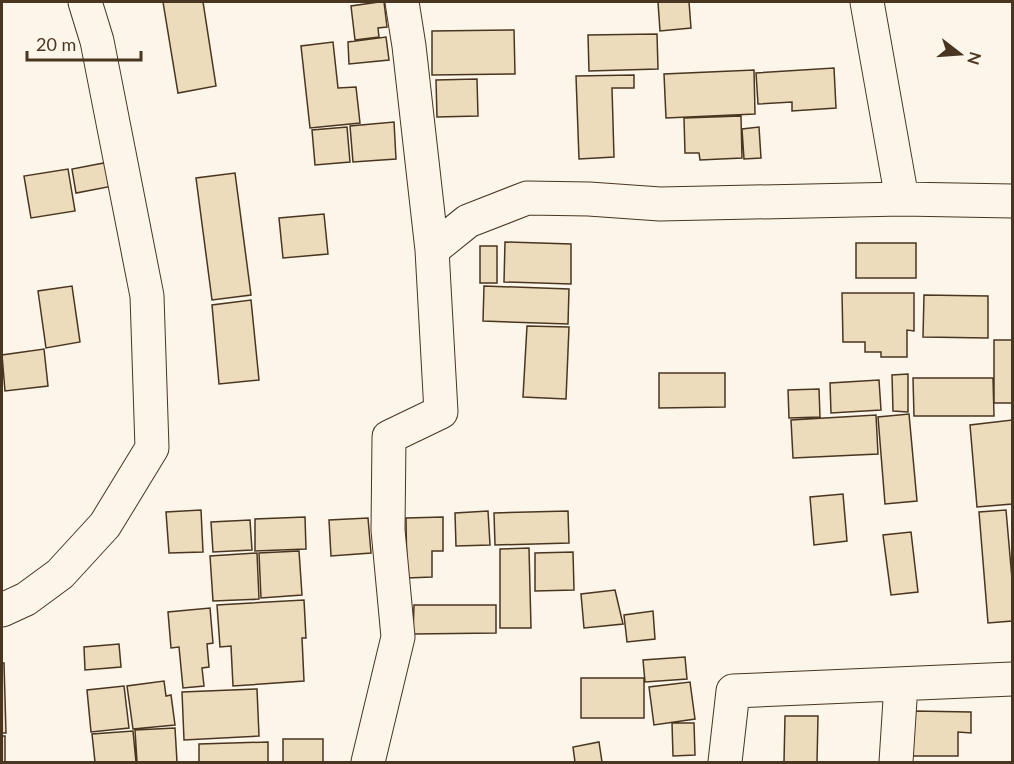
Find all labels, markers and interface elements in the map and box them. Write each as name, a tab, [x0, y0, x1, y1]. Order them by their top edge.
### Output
scale bar	[27, 24, 141, 62]
north arrow	[930, 24, 990, 84]
text: 20 m	[36, 33, 76, 55]
text: N	[964, 50, 986, 67]

